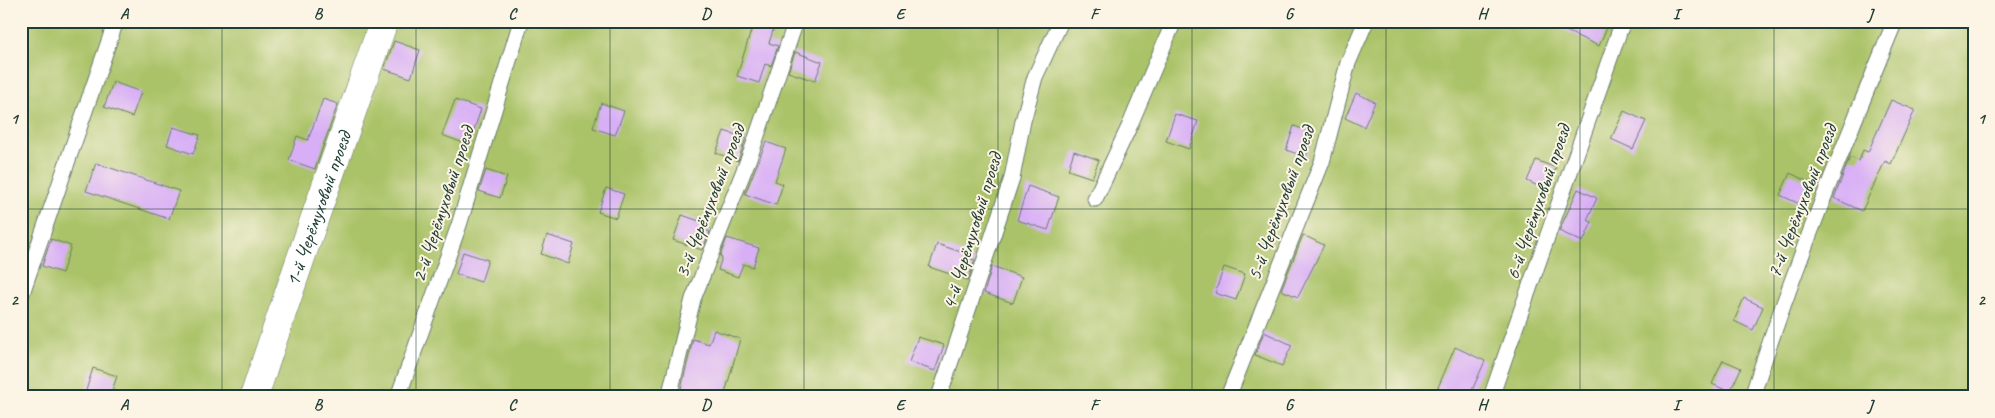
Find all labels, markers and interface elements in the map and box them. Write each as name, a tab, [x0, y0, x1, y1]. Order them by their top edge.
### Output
text: A	[120, 4, 130, 24]
text: B	[314, 4, 324, 24]
text: C	[508, 4, 518, 24]
text: D	[701, 4, 712, 24]
text: E	[896, 4, 907, 24]
text: F	[1090, 4, 1101, 24]
text: G	[1285, 4, 1295, 24]
text: H	[1477, 4, 1489, 24]
text: I	[1673, 4, 1683, 24]
text: J	[1866, 4, 1875, 24]
text: 1	[10, 109, 19, 129]
text: 1	[1977, 109, 1986, 129]
street label: 3-й Черёмуховый проезд	[669, 119, 751, 281]
street label: 6-й Черёмуховый проезд	[1500, 119, 1577, 283]
street label: 7-й Черёмуховый проезд	[1761, 119, 1843, 281]
street label: 2-й Черёмуховый проезд	[406, 121, 481, 285]
street label: 5-й Черёмуховый проезд	[1241, 121, 1321, 284]
street label: 1-й Черёмуховый проезд	[280, 126, 357, 289]
street label: 4-й Черёмуховый проезд	[936, 148, 1008, 312]
text: 2	[10, 290, 19, 310]
text: 2	[1977, 290, 1986, 310]
text: A	[120, 395, 130, 415]
text: B	[314, 395, 324, 415]
text: C	[508, 395, 518, 415]
text: D	[701, 395, 712, 415]
text: E	[896, 395, 907, 415]
text: F	[1090, 395, 1101, 415]
text: G	[1285, 395, 1295, 415]
text: H	[1477, 395, 1489, 415]
text: I	[1673, 395, 1683, 415]
text: J	[1866, 395, 1875, 415]

